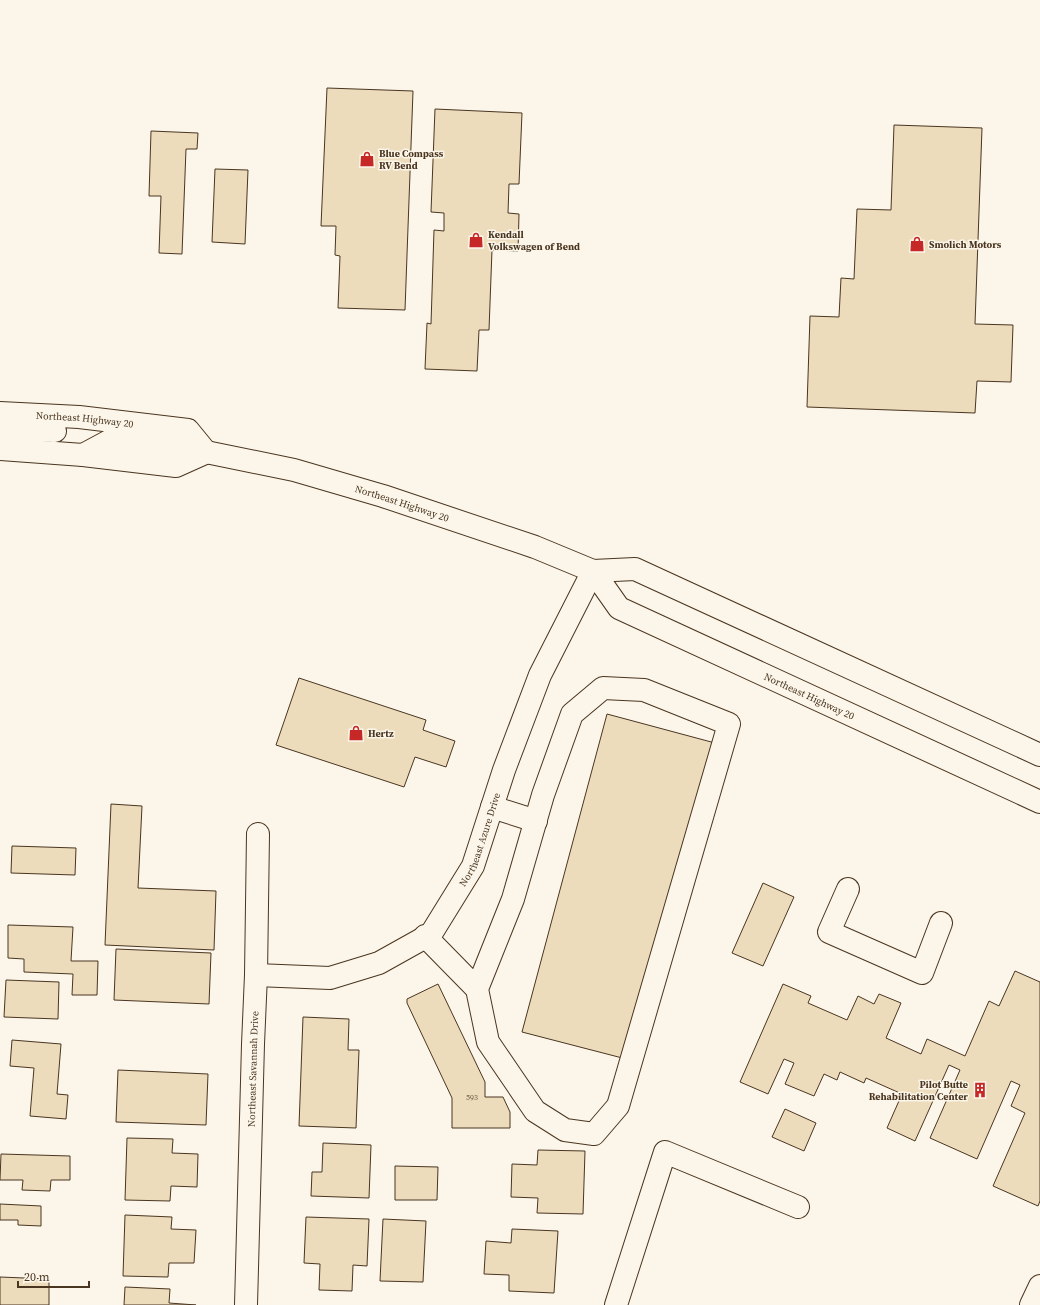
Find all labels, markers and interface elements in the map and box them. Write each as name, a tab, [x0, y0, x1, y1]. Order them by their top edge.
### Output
place label: Blue Compass RV Bend	[379, 147, 444, 172]
shop icon: Blue Compass RV Bend	[358, 150, 376, 168]
place label: Kendall Volkswagen of Bend	[488, 228, 580, 253]
shop icon: Kendall Volkswagen of Bend	[467, 231, 485, 249]
shop icon: Smolich Motors	[908, 235, 926, 253]
place label: Smolich Motors	[929, 238, 1002, 251]
street label: Northeast Highway 20	[36, 409, 134, 430]
street label: Northeast Highway 20	[353, 482, 451, 525]
street label: Northeast Highway 20	[762, 670, 857, 723]
shop icon: Hertz	[347, 724, 365, 742]
place label: Hertz	[368, 727, 394, 740]
street label: Northeast Azure Drive	[456, 791, 503, 889]
street label: Northeast Savannah Drive	[245, 1011, 261, 1127]
place label: Pilot Butte Rehabilitation Center	[869, 1078, 968, 1103]
building icon: Pilot Butte Rehabilitation Center	[971, 1081, 989, 1099]
house number: 593	[466, 1092, 478, 1103]
scale bar	[18, 1263, 89, 1289]
text: 20 m	[24, 1269, 50, 1285]

